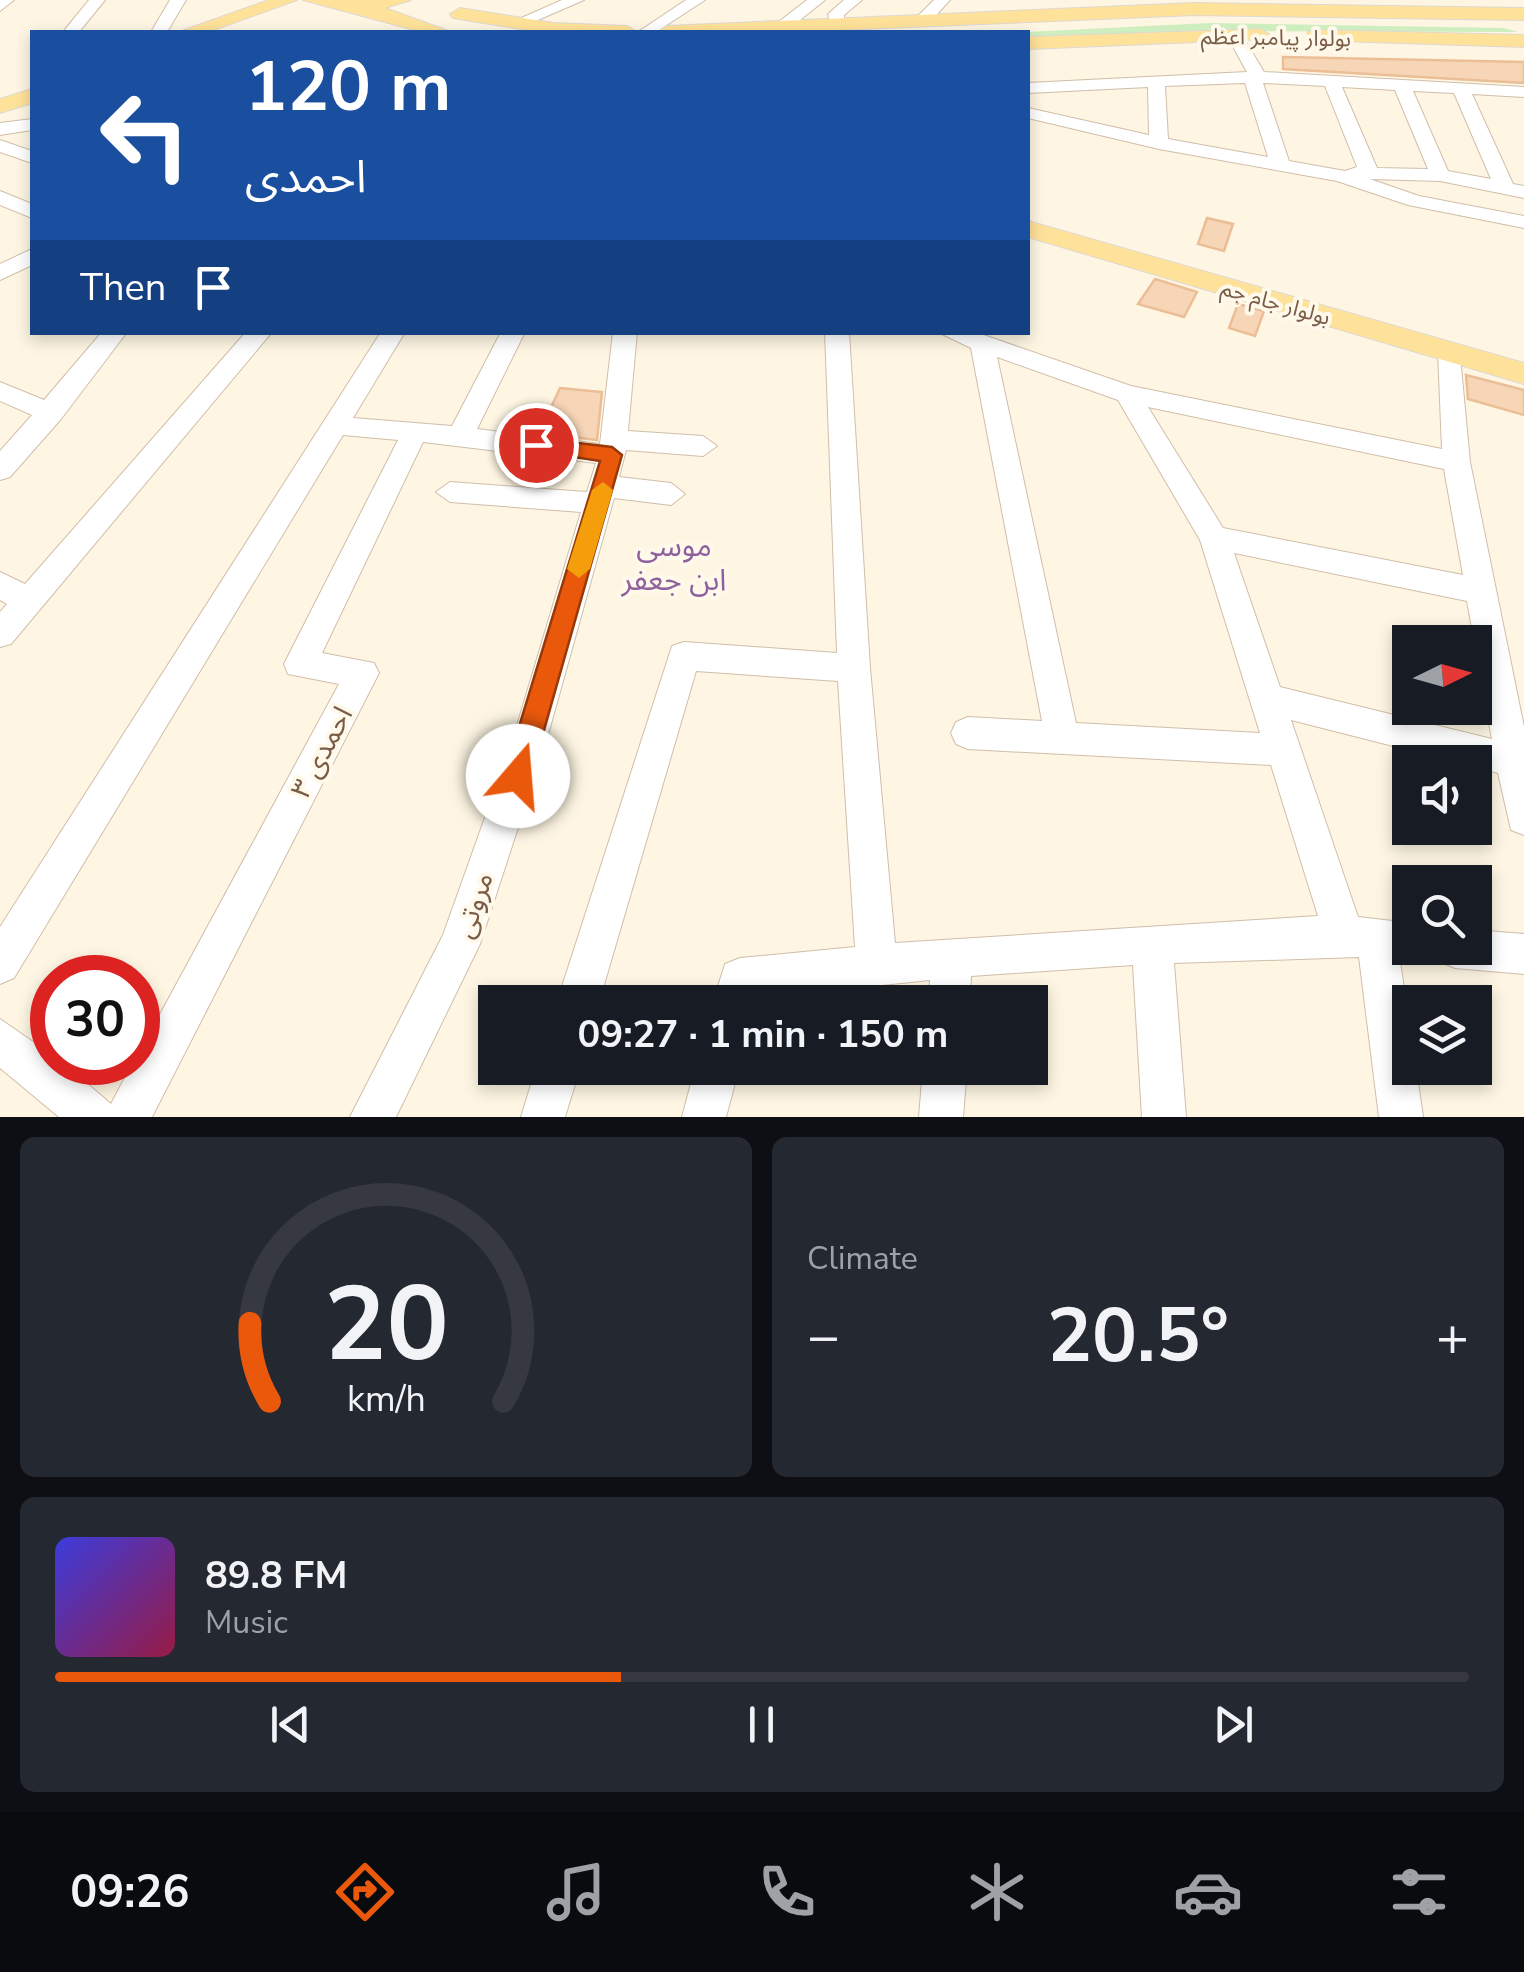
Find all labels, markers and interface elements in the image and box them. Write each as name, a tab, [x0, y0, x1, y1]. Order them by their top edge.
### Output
street label: بولوار پیامبر اعظم	[1201, 22, 1351, 55]
text: 120 m	[245, 39, 451, 135]
icon: left	[80, 70, 210, 200]
text: احمدی	[245, 147, 366, 208]
icon: arrive	[186, 260, 241, 315]
text: Then	[80, 262, 166, 313]
street label: بولوار جام جم	[1217, 273, 1334, 334]
pin	[494, 403, 579, 488]
icon: arrive	[509, 418, 564, 473]
district label: موسی ابن جعفر	[621, 526, 726, 601]
north arrow	[1392, 625, 1492, 725]
map controls	[1392, 625, 1492, 1085]
street label: احمدی ۳	[282, 700, 362, 805]
position arrow	[466, 724, 570, 828]
button: sound	[1392, 745, 1492, 845]
button: search	[1392, 865, 1492, 965]
street label: مروتی	[445, 867, 503, 943]
speed limit sign: 30	[30, 955, 160, 1085]
button: layers	[1392, 985, 1492, 1085]
text: 09:27 · 1 min · 150 m	[578, 1009, 948, 1060]
text: Climate	[807, 1237, 918, 1280]
text: 20	[324, 1254, 448, 1396]
text: 20.5°	[1047, 1285, 1229, 1387]
text: −	[807, 1299, 840, 1374]
text: +	[1436, 1299, 1469, 1374]
text: km/h	[347, 1375, 425, 1424]
text: 89.8 FM	[205, 1550, 347, 1601]
text: Music	[205, 1601, 288, 1644]
icon: previous	[263, 1697, 318, 1752]
icon: pause	[734, 1697, 789, 1752]
icon: next	[1206, 1697, 1261, 1752]
icon: directions	[330, 1857, 400, 1927]
icon: music	[541, 1857, 611, 1927]
icon: phone	[752, 1857, 822, 1927]
icon: climate	[962, 1857, 1032, 1927]
icon: car	[1173, 1857, 1243, 1927]
icon: filters	[1384, 1857, 1454, 1927]
text: 09:26	[70, 1862, 190, 1923]

